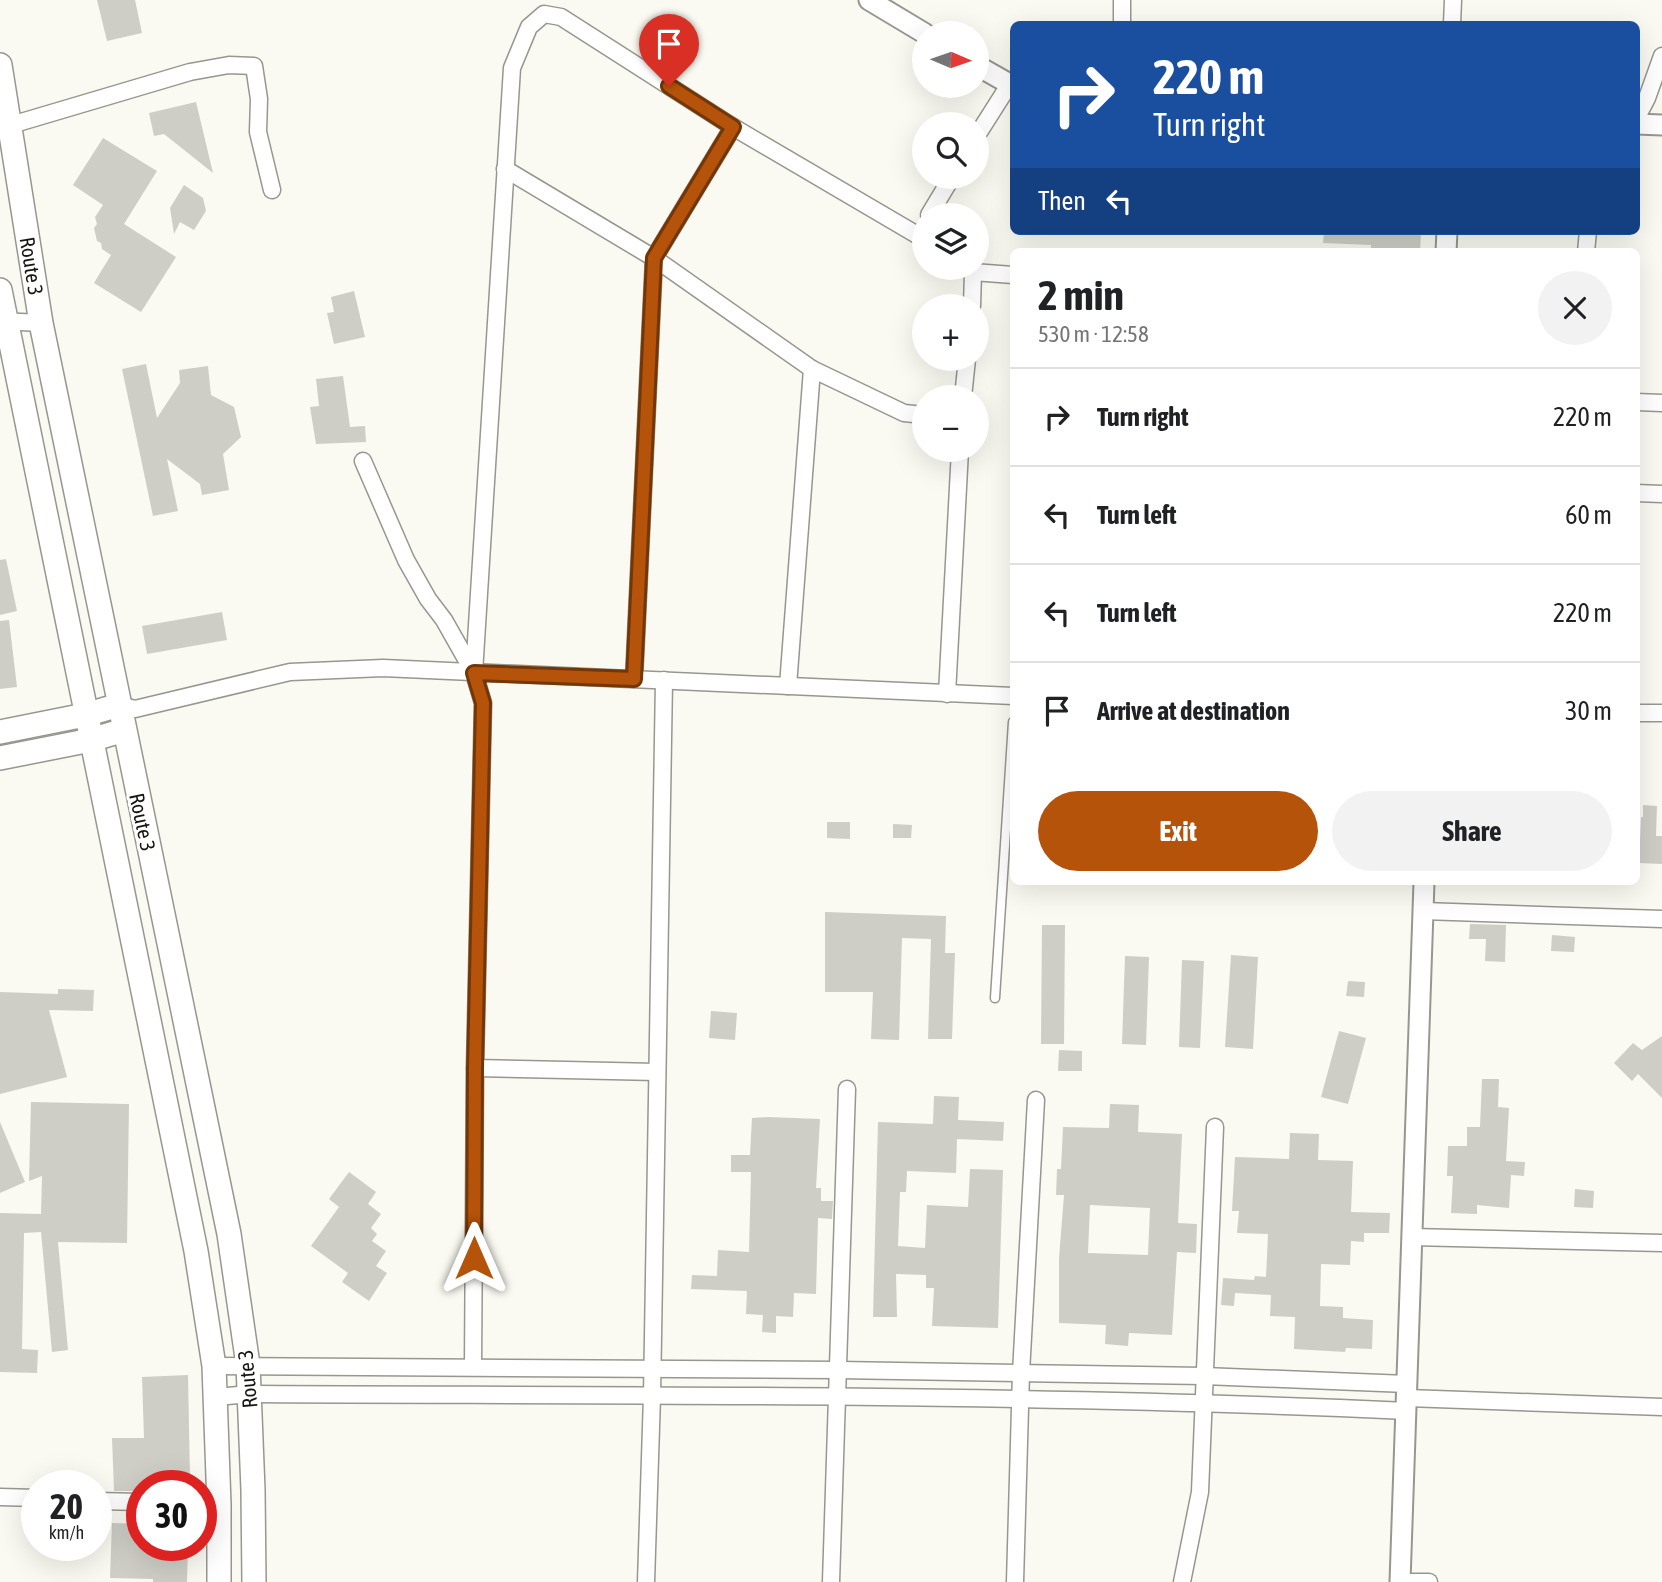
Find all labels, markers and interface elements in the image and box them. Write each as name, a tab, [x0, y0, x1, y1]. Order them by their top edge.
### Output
pin	[639, 14, 699, 86]
north arrow	[912, 21, 989, 98]
map controls	[912, 21, 989, 462]
icon: arrive	[650, 25, 688, 63]
text: 220 m	[1153, 48, 1264, 104]
icon: right	[1038, 49, 1129, 140]
text: Turn right	[1153, 106, 1266, 143]
button: search	[912, 112, 989, 189]
icon: left	[1100, 182, 1138, 220]
text: Then	[1038, 186, 1086, 216]
button: layers	[912, 203, 989, 280]
street label: Route 3	[16, 235, 48, 297]
text: 2 min	[1038, 271, 1124, 319]
button: close	[1538, 271, 1612, 345]
button: +	[912, 294, 989, 371]
text: 530 m · 12:58	[1038, 321, 1149, 347]
button: −	[912, 385, 989, 462]
icon: right	[1038, 398, 1076, 436]
text: Turn right	[1097, 402, 1188, 432]
text: 220 m	[1553, 402, 1612, 432]
icon: left	[1038, 496, 1076, 534]
text: Turn left	[1097, 500, 1177, 530]
text: 60 m	[1565, 500, 1612, 530]
icon: left	[1038, 594, 1076, 632]
text: Turn left	[1097, 598, 1177, 628]
text: 220 m	[1553, 598, 1612, 628]
icon: arrive	[1038, 692, 1076, 730]
text: Arrive at destination	[1097, 696, 1290, 726]
text: 30 m	[1565, 696, 1612, 726]
street label: Route 3	[125, 791, 161, 853]
button: Exit	[1038, 791, 1318, 871]
button: Share	[1332, 791, 1612, 871]
position arrow	[437, 1221, 511, 1295]
street label: Route 3	[232, 1349, 262, 1409]
speed limit sign: 30	[126, 1470, 217, 1561]
text: 20	[50, 1486, 83, 1526]
text: km/h	[49, 1522, 84, 1543]

